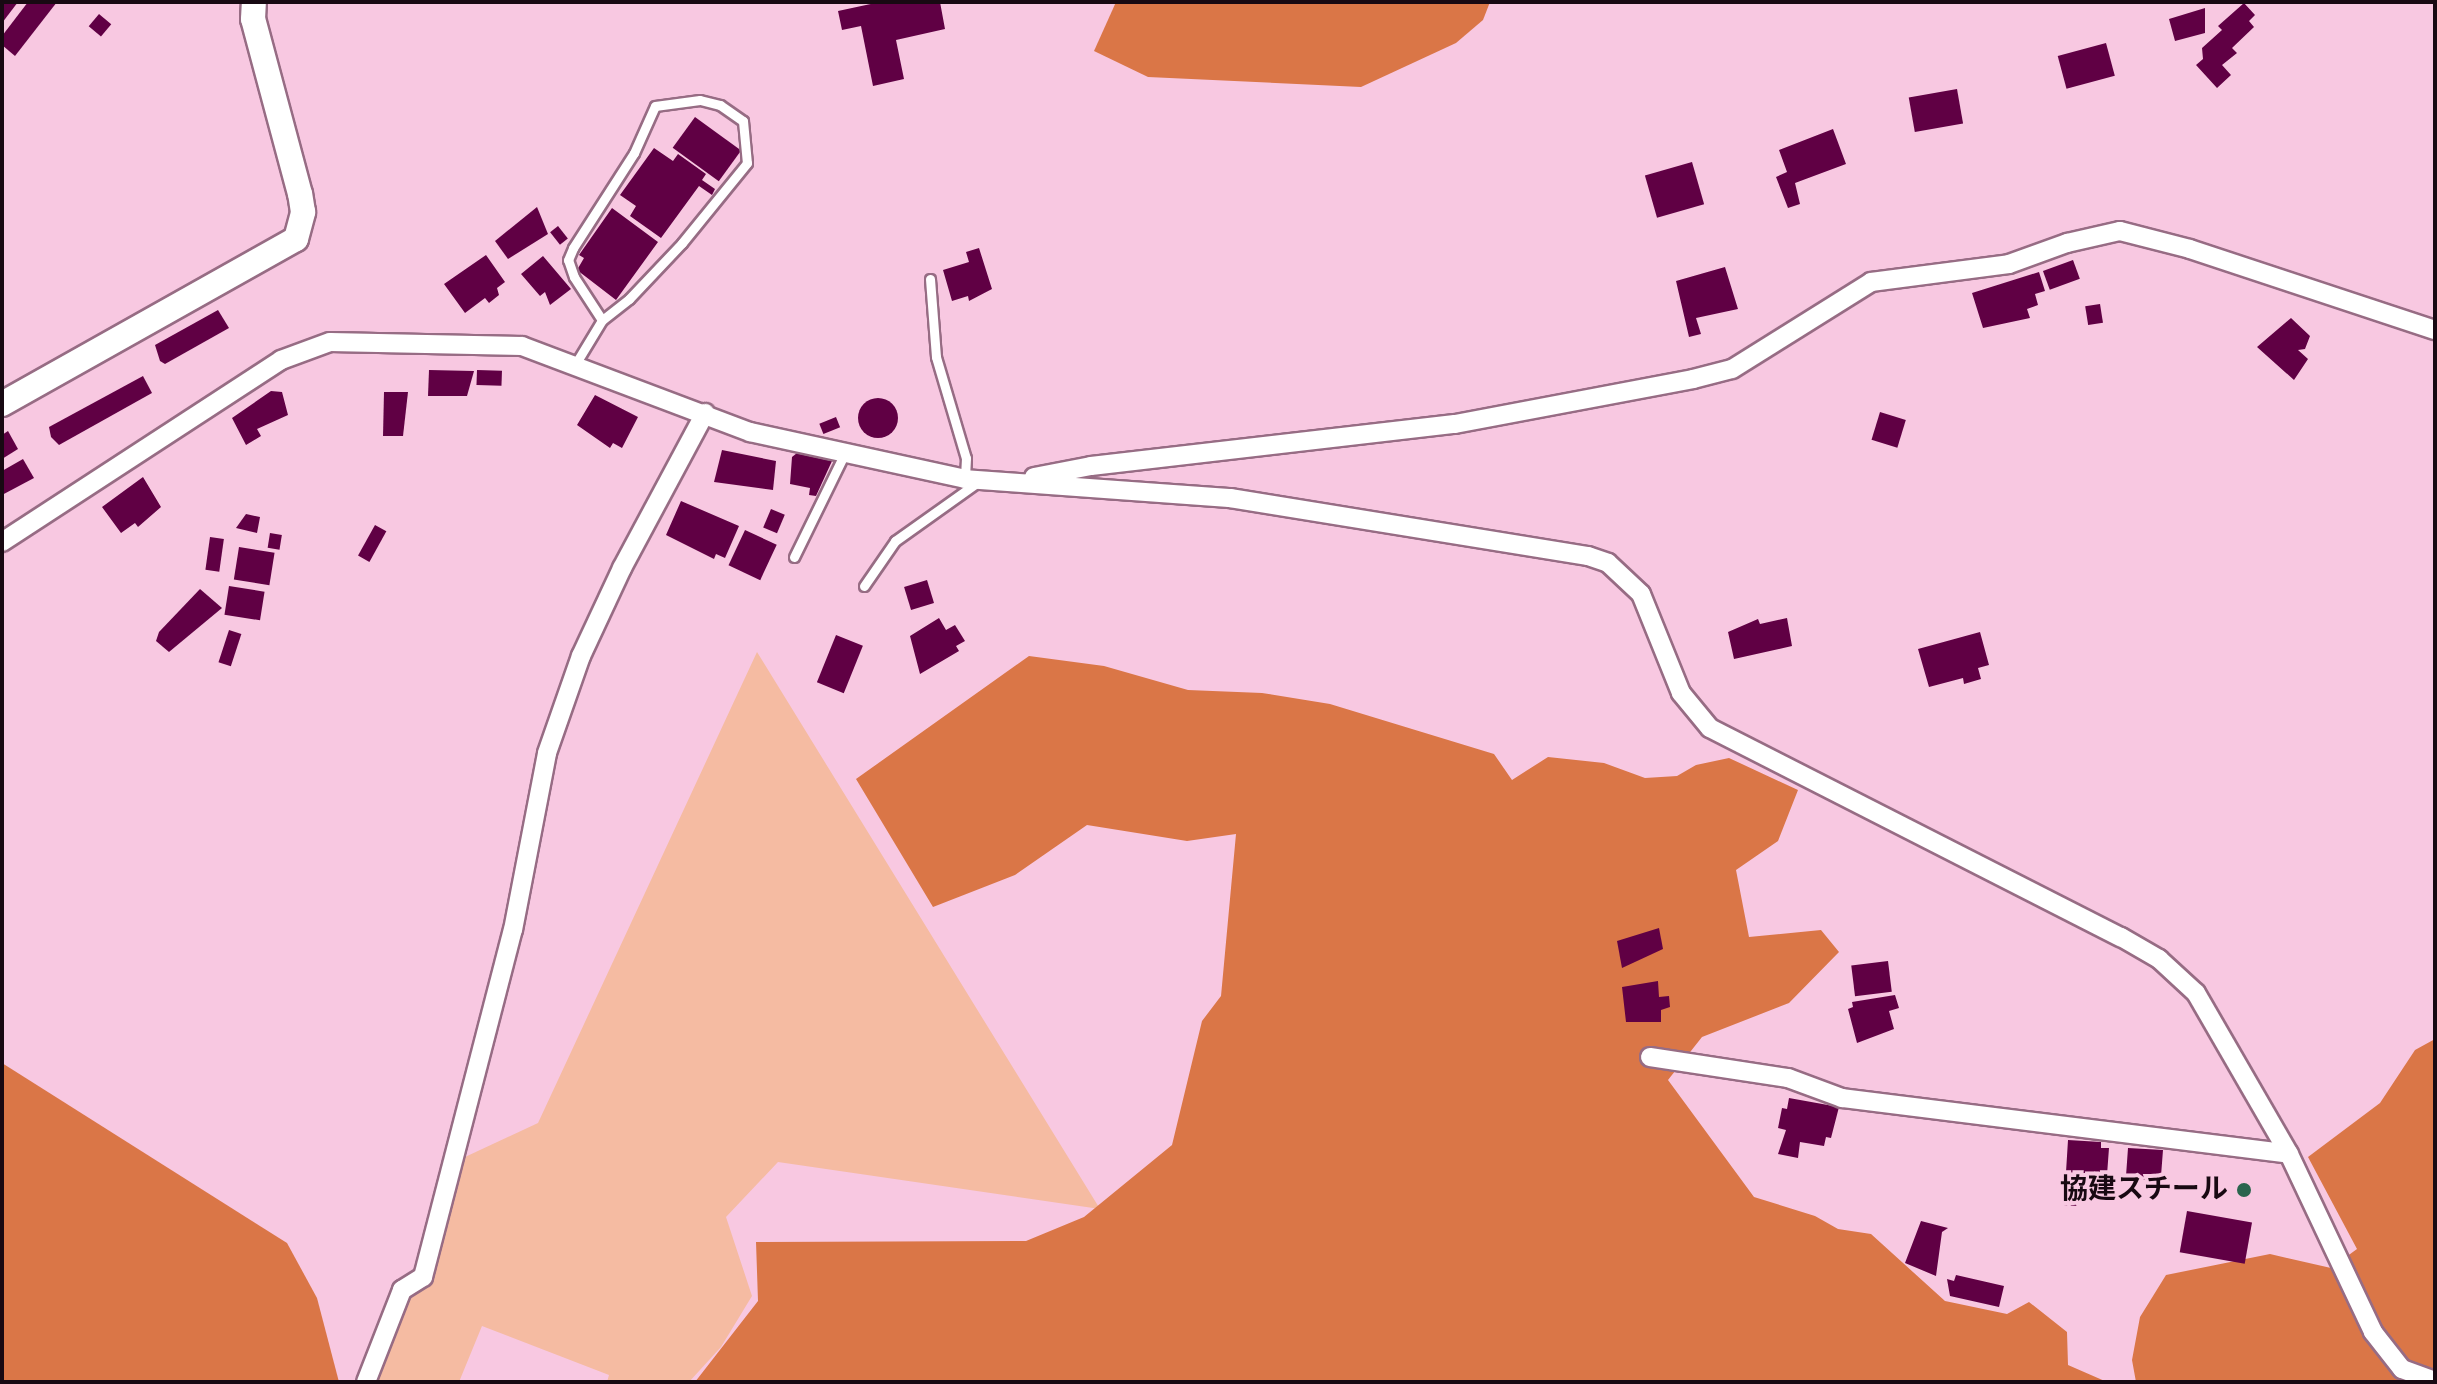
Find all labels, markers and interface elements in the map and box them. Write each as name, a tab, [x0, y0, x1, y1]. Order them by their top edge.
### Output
place label: 協建スチール	[2060, 1173, 2228, 1207]
marker: 協建スチール	[2235, 1181, 2253, 1199]

